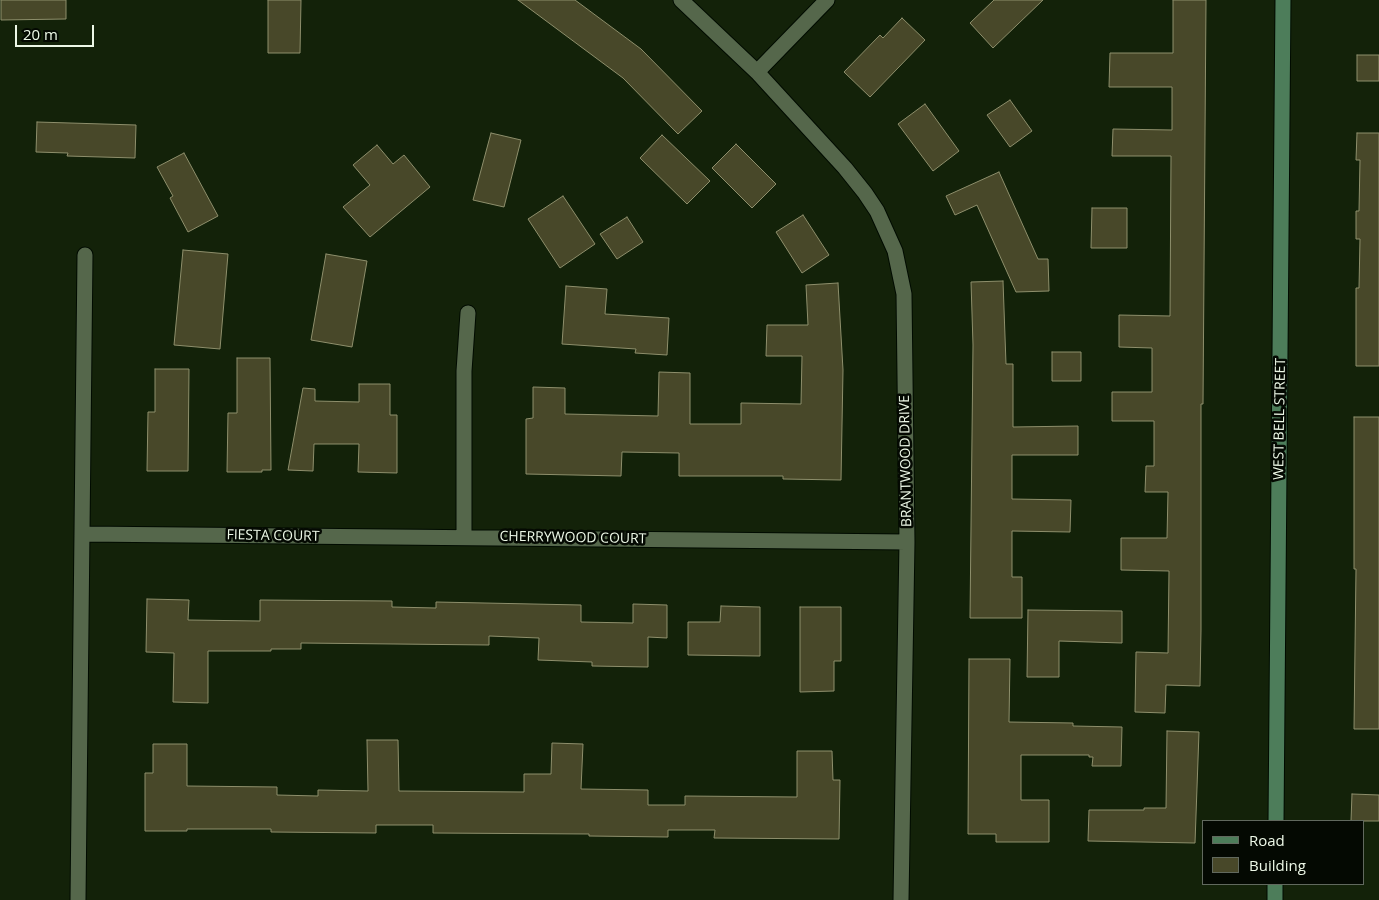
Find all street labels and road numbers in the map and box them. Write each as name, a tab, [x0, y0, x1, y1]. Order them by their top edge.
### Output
street label: WEST BELL STREET	[1271, 358, 1289, 480]
street label: BRANTWOOD DRIVE	[896, 395, 916, 527]
street label: FIESTA COURT	[226, 527, 320, 545]
street label: CHERRYWOOD COURT	[499, 528, 647, 548]

